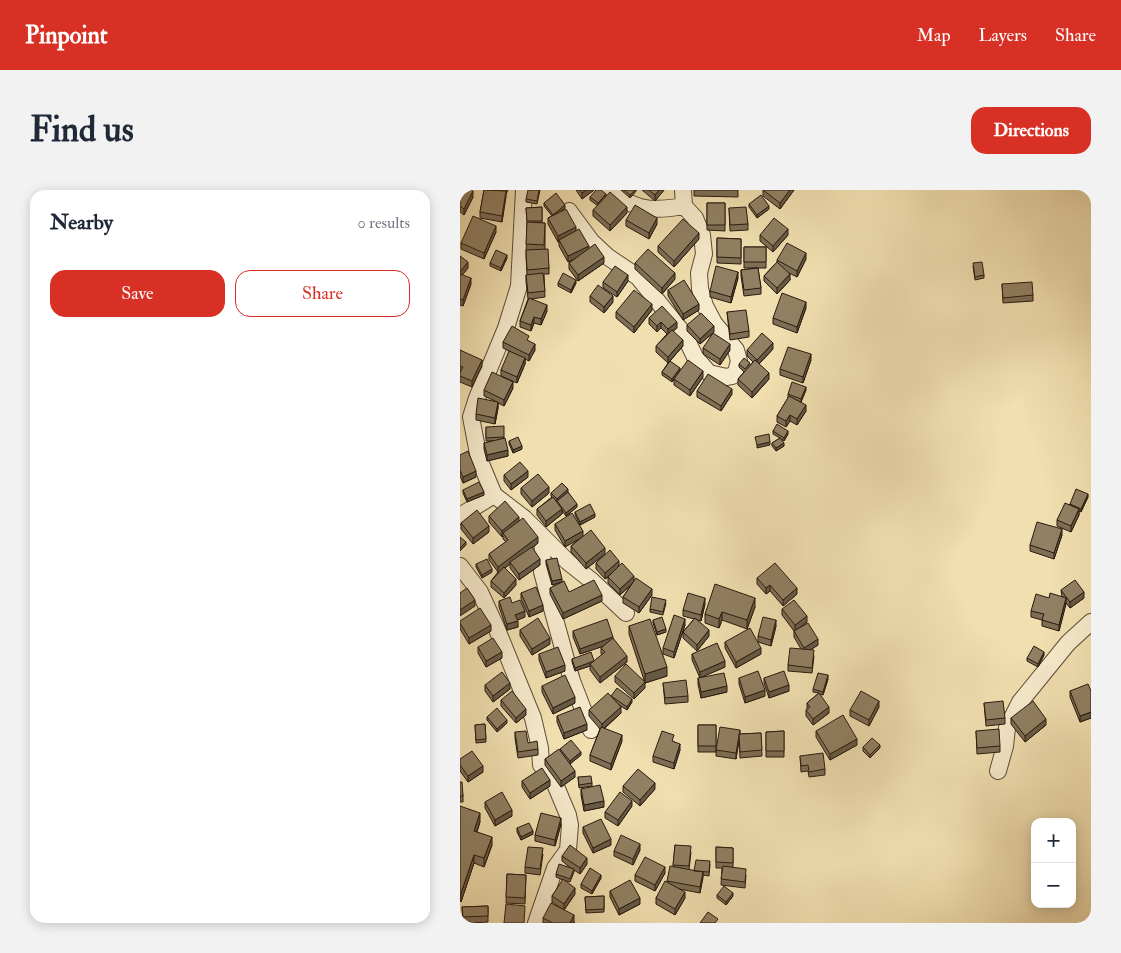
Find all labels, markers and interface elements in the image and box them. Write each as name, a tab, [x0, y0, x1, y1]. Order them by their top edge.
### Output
text: Pinpoint	[25, 20, 108, 51]
text: Map	[917, 24, 951, 47]
text: Layers	[979, 24, 1027, 47]
text: Share	[1055, 24, 1096, 47]
button: Directions	[971, 107, 1091, 154]
text: Find us	[30, 108, 134, 152]
text: Nearby	[50, 209, 113, 236]
text: 0 results	[357, 213, 410, 233]
button: Save	[50, 270, 225, 317]
button: Share	[235, 270, 410, 317]
map controls	[1031, 818, 1076, 908]
button: +	[1031, 818, 1076, 863]
button: −	[1031, 863, 1076, 908]

